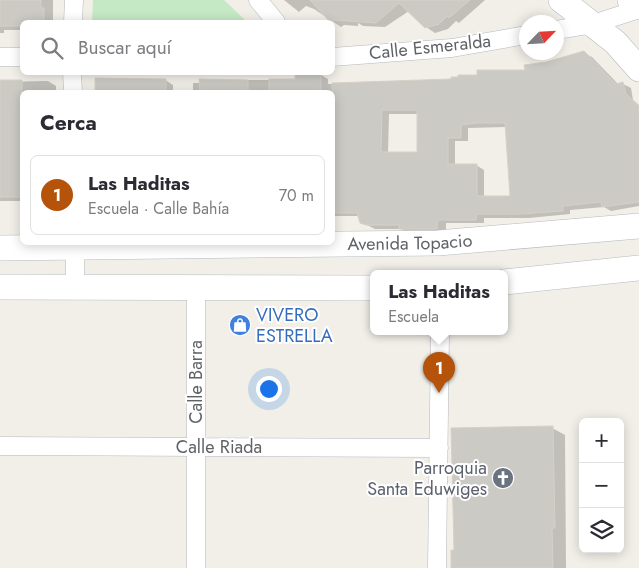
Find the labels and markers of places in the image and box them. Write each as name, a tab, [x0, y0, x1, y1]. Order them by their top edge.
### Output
place label: VIVERO ESTRELLA	[256, 302, 333, 349]
shop icon: VIVERO ESTRELLA	[228, 313, 252, 337]
pin: 1	[423, 352, 455, 393]
place label: Parroquia Santa Eduwiges	[367, 455, 487, 502]
church icon: Parroquia Santa Eduwiges	[491, 466, 515, 490]

